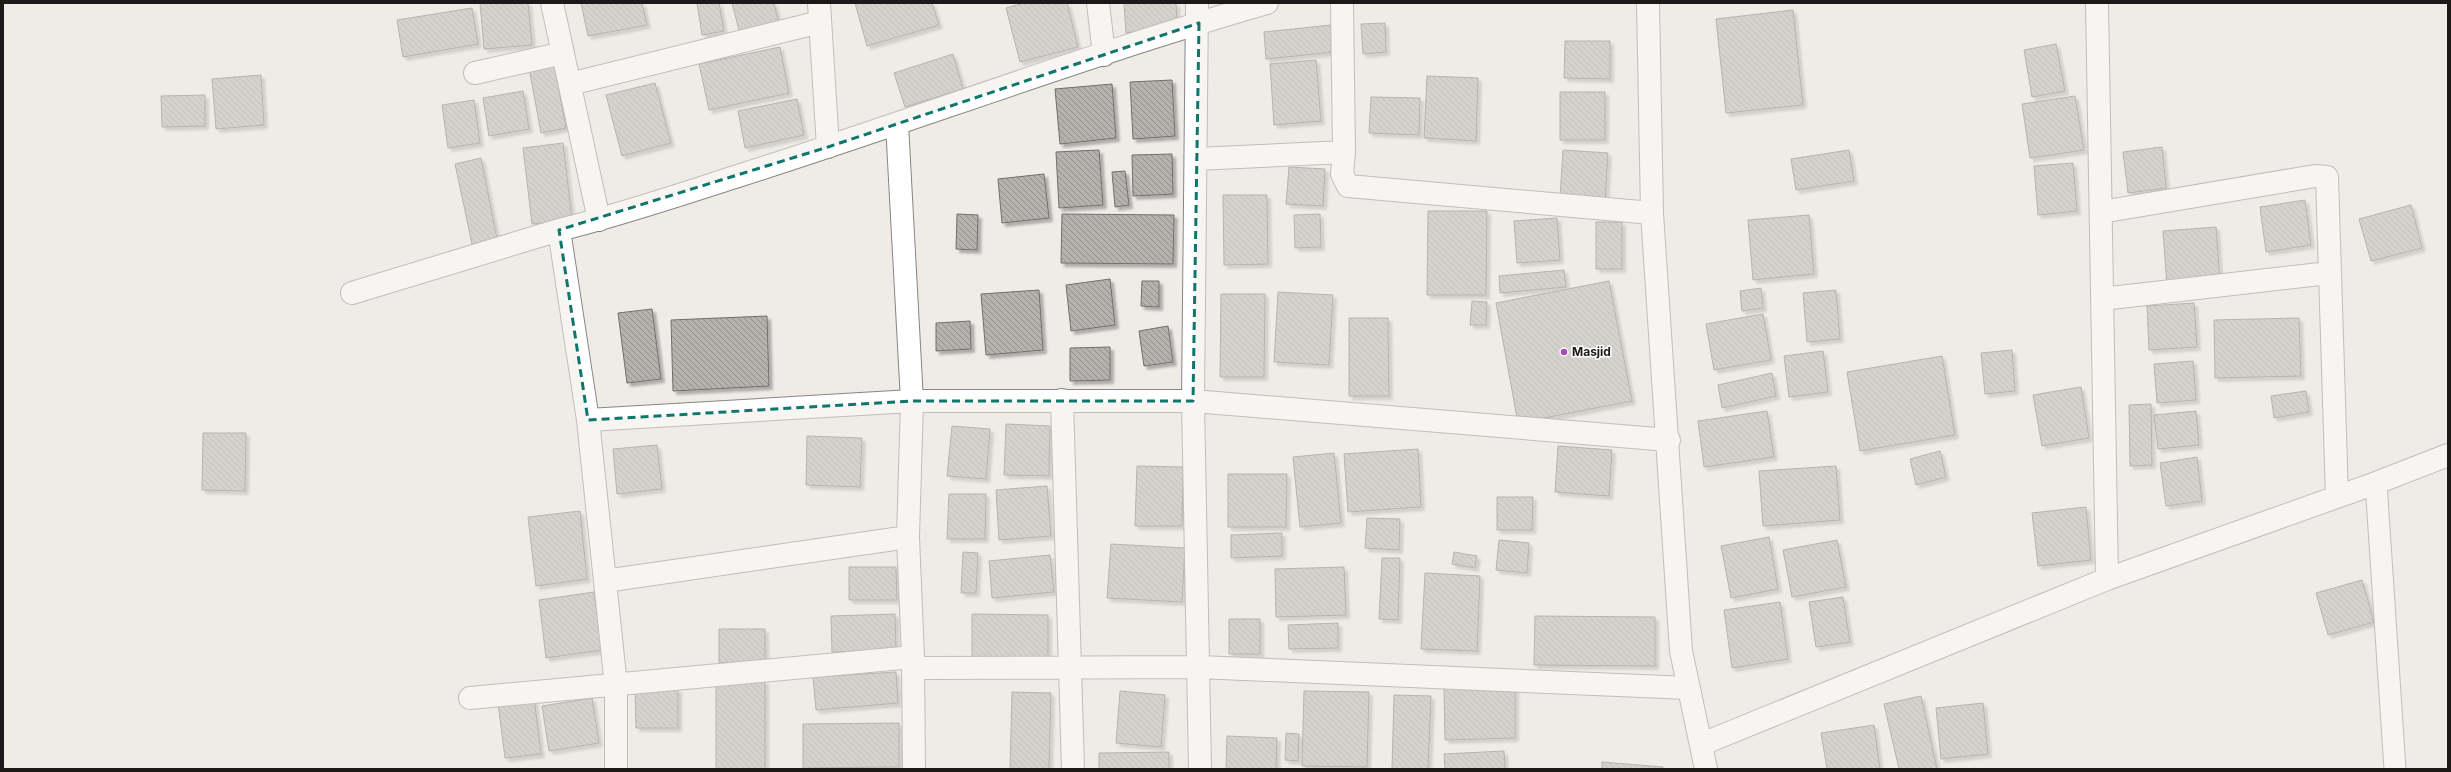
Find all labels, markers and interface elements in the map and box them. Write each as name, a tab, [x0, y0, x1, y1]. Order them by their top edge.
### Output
place label: Masjid	[1572, 344, 1611, 359]
marker: Masjid	[1559, 347, 1569, 357]

